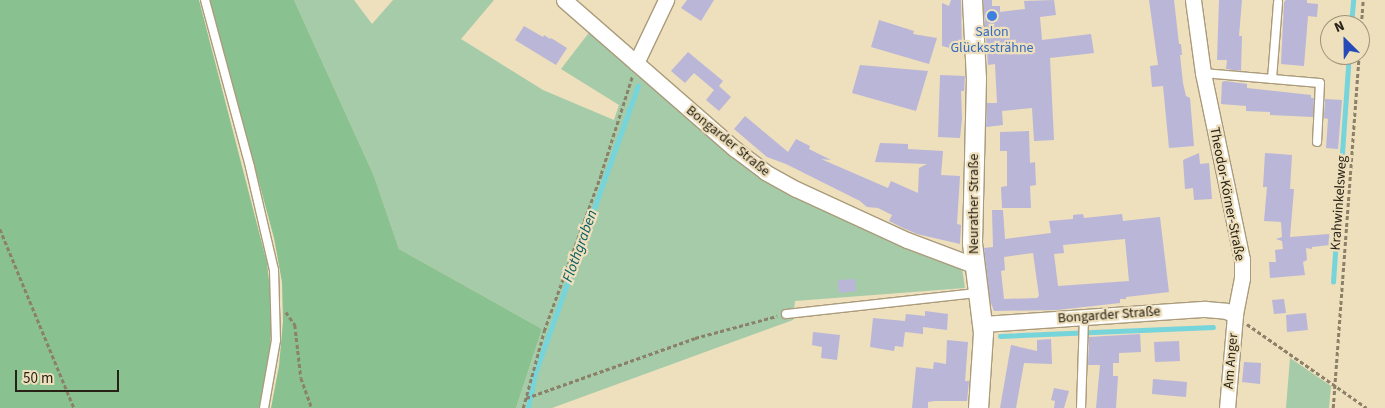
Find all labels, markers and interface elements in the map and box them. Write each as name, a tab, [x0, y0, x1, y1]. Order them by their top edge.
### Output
marker: Salon Glückssträhne	[986, 10, 998, 22]
north arrow	[1320, 15, 1370, 65]
text: N	[1331, 16, 1348, 38]
place label: Salon Glückssträhne	[950, 24, 1034, 56]
street label: Bongarder Straße	[683, 102, 773, 180]
street label: Theodor-Körner-Straße	[1206, 126, 1248, 262]
street label: Neurather Straße	[966, 154, 982, 254]
street label: Krahwinkelsweg	[1327, 155, 1351, 251]
water label: Flothgraben	[559, 208, 601, 284]
street label: Bongarder Straße	[1057, 303, 1161, 327]
street label: Am Anger	[1220, 332, 1242, 390]
scale bar	[18, 360, 121, 392]
text: 50 m	[23, 368, 53, 389]

